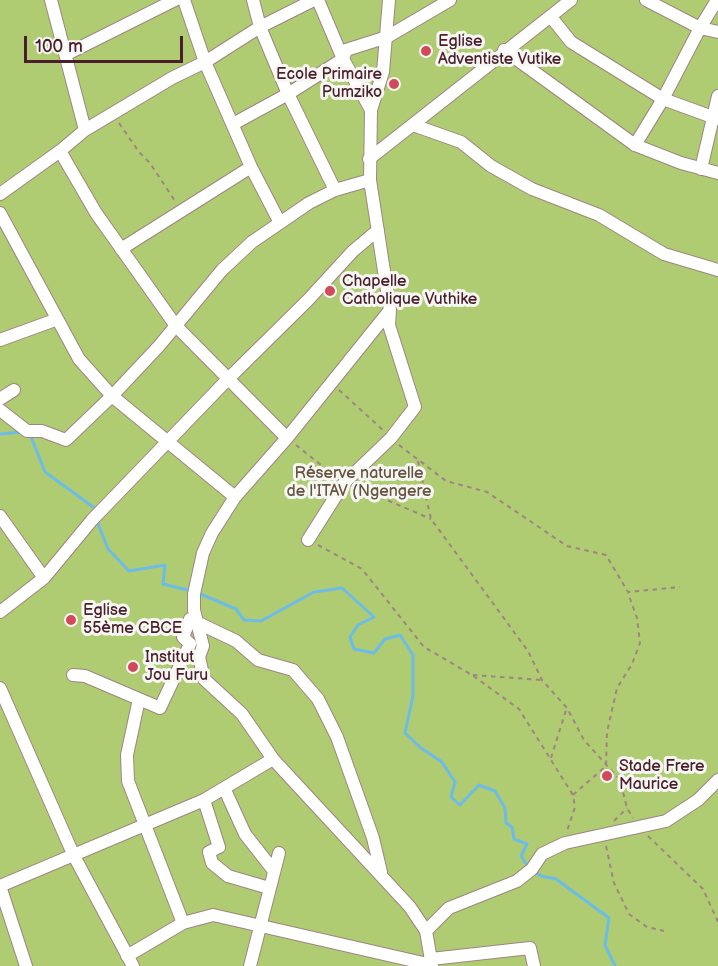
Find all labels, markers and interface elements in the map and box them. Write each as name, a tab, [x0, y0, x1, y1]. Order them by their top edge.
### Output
scale bar	[27, 24, 186, 62]
place label: Eglise Adventiste Vutike	[438, 32, 561, 70]
text: 100 m	[35, 36, 83, 57]
marker: Eglise Adventiste Vutike	[419, 44, 433, 58]
place label: Ecole Primaire Pumziko	[276, 65, 382, 103]
marker: Ecole Primaire Pumziko	[387, 77, 401, 91]
place label: Chapelle Catholique Vuthike	[342, 272, 477, 310]
marker: Chapelle Catholique Vuthike	[323, 284, 337, 298]
park label: Réserve naturelle de l'ITAV (Ngengere	[287, 464, 431, 502]
place label: Eglise 55ème CBCE	[83, 601, 182, 639]
marker: Eglise 55ème CBCE	[64, 613, 78, 627]
place label: Institut Jou Furu	[145, 648, 208, 686]
marker: Institut Jou Furu	[126, 660, 140, 674]
place label: Stade Frere Maurice	[619, 757, 705, 795]
marker: Stade Frere Maurice	[600, 769, 614, 783]

